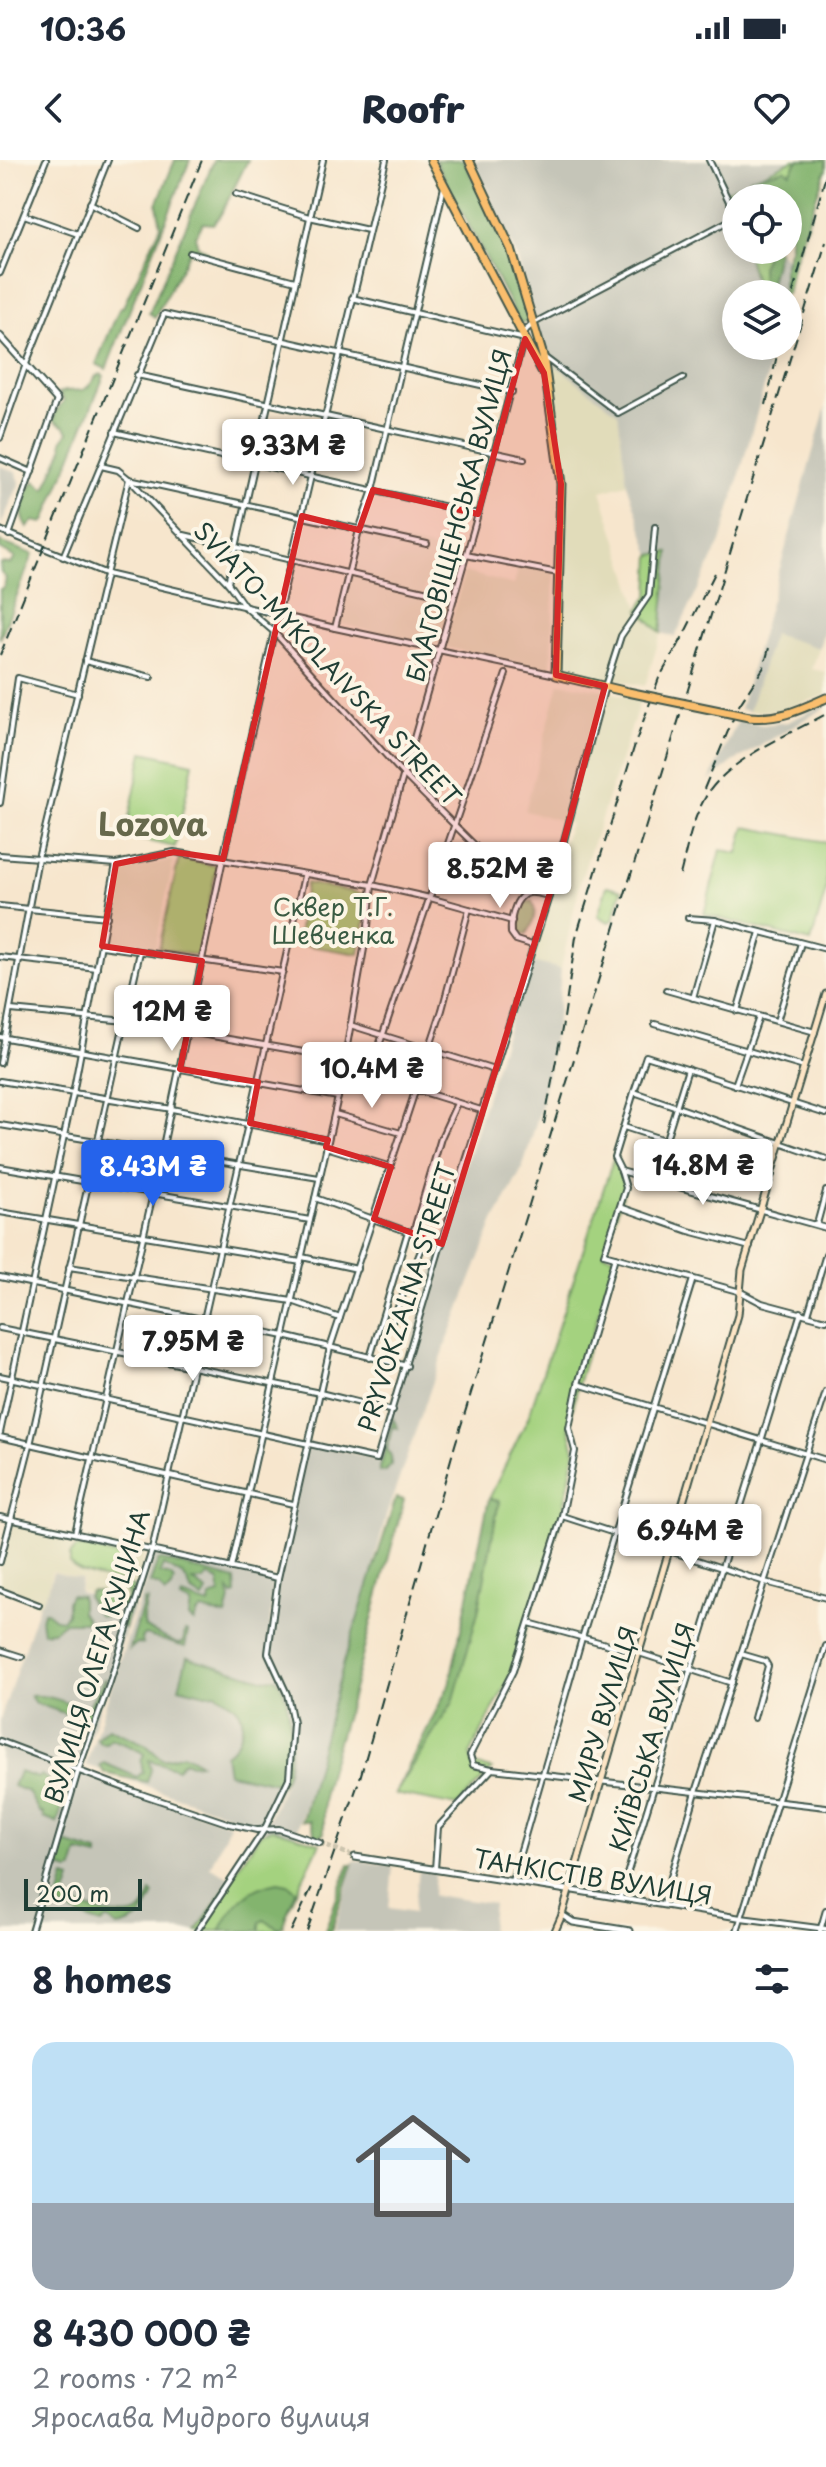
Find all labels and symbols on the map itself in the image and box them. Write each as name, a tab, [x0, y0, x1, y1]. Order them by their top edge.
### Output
street label: БЛАГОВІЩЕНСЬКА ВУЛИЦЯ	[396, 345, 520, 685]
pin: 9.33M ₴	[219, 419, 367, 487]
street label: SVIATO-MYKOLAIVSKA STREET	[186, 513, 470, 814]
district label: Lozova	[98, 799, 208, 847]
pin: 8.52M ₴	[426, 842, 574, 910]
park label: Сквер Т.Г. Шевченка	[272, 888, 394, 952]
pin: 12M ₴	[116, 985, 228, 1053]
pin: 10.4M ₴	[298, 1042, 446, 1110]
pin: 14.8M ₴	[629, 1139, 777, 1207]
pin: 8.43M ₴	[79, 1140, 227, 1208]
street label: PRYVOKZALNA STREET	[348, 1158, 464, 1436]
pin: 7.95M ₴	[119, 1315, 267, 1383]
pin: 6.94M ₴	[616, 1504, 764, 1572]
street label: ВУЛИЦЯ ОЛЕГА КУЦИНА	[34, 1505, 158, 1807]
street label: КИЇВСЬКА ВУЛИЦЯ	[599, 1618, 703, 1856]
street label: МИРУ ВУЛИЦЯ	[558, 1622, 646, 1806]
street label: ТАНКІСТІВ ВУЛИЦЯ	[471, 1839, 715, 1913]
scale bar	[24, 1875, 142, 1911]

